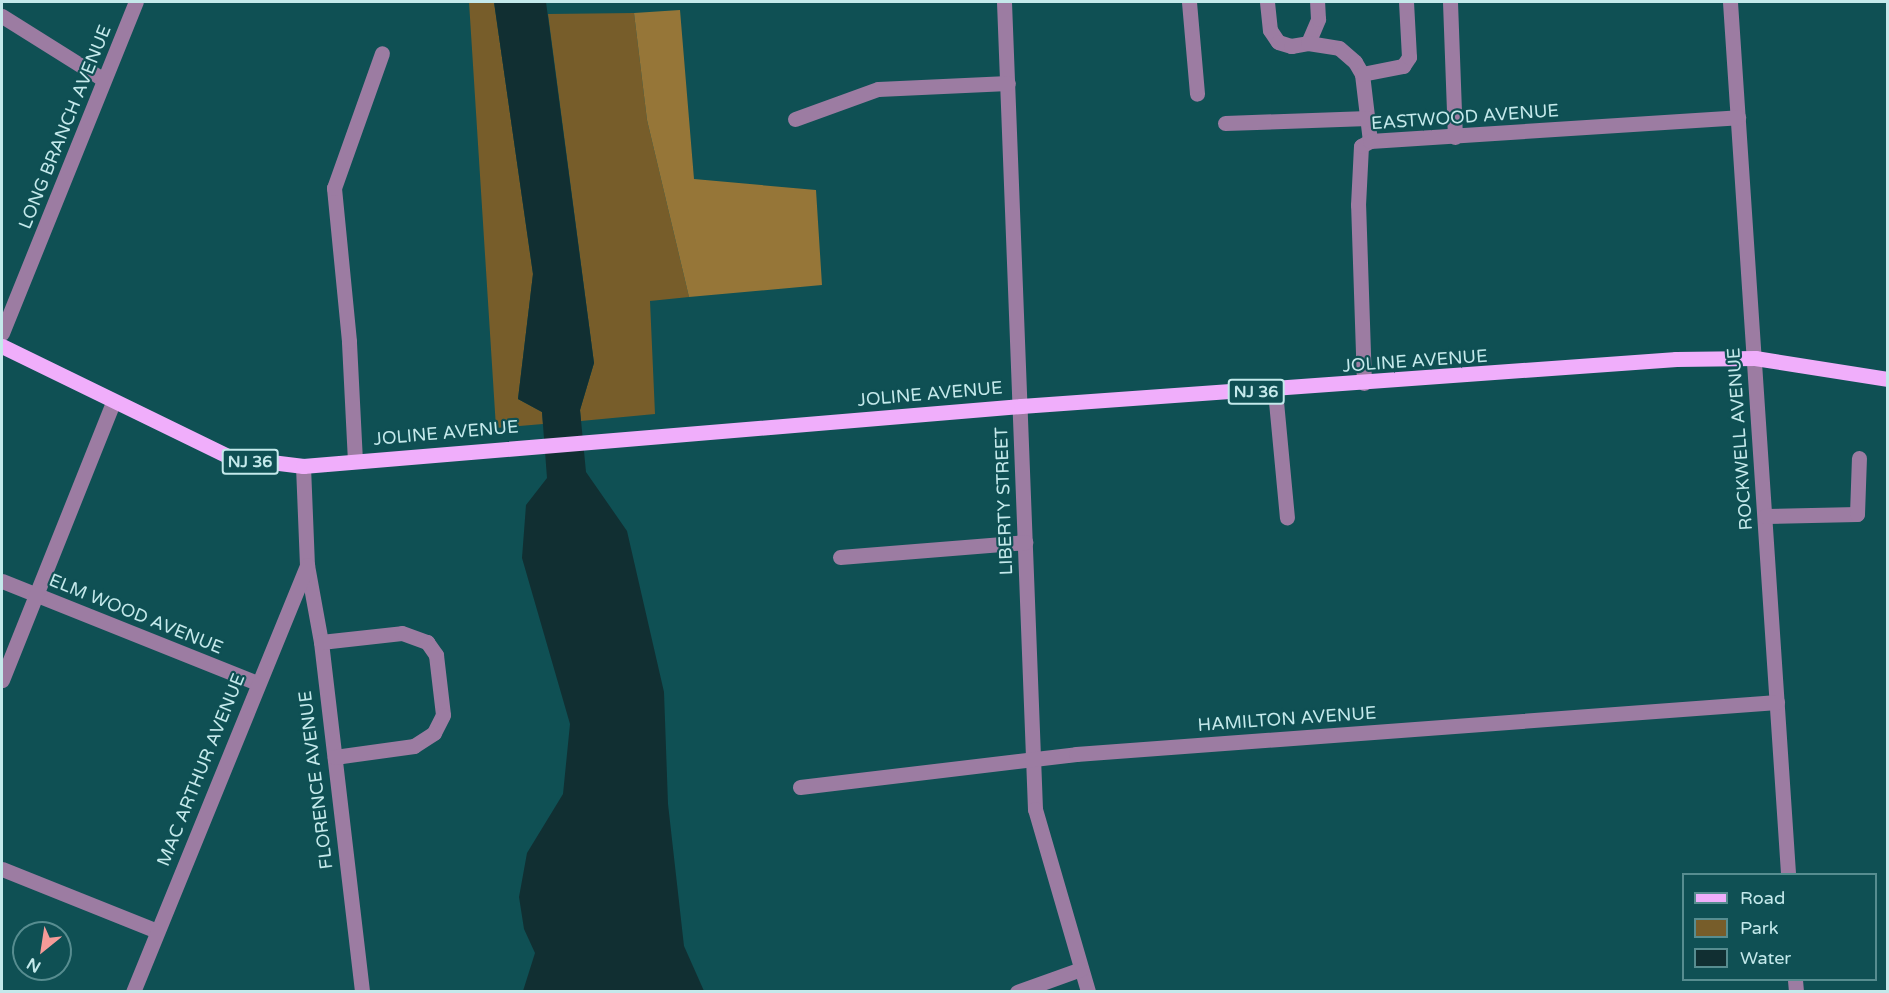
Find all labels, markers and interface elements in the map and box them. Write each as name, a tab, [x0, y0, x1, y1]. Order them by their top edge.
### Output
street label: LONG BRANCH AVENUE	[14, 22, 116, 232]
street label: EASTWOOD AVENUE	[1370, 100, 1560, 134]
street label: JOLINE AVENUE	[1342, 345, 1488, 377]
street label: ROCKWELL AVENUE	[1723, 347, 1757, 531]
street label: JOLINE AVENUE	[857, 377, 1003, 411]
road number: NJ 36	[1228, 379, 1284, 405]
street label: JOLINE AVENUE	[373, 416, 519, 450]
street label: LIBERTY STREET	[991, 427, 1017, 575]
road number: NJ 36	[222, 449, 278, 475]
street label: ELM WOOD AVENUE	[46, 569, 226, 659]
street label: MAC ARTHUR AVENUE	[152, 671, 250, 869]
street label: FLORENCE AVENUE	[294, 690, 338, 870]
street label: HAMILTON AVENUE	[1197, 702, 1377, 736]
legend	[1682, 873, 1877, 981]
text: Road	[1740, 887, 1785, 909]
text: Park	[1740, 917, 1778, 939]
north arrow	[12, 921, 72, 981]
text: Water	[1740, 947, 1791, 969]
text: N	[23, 953, 45, 977]

